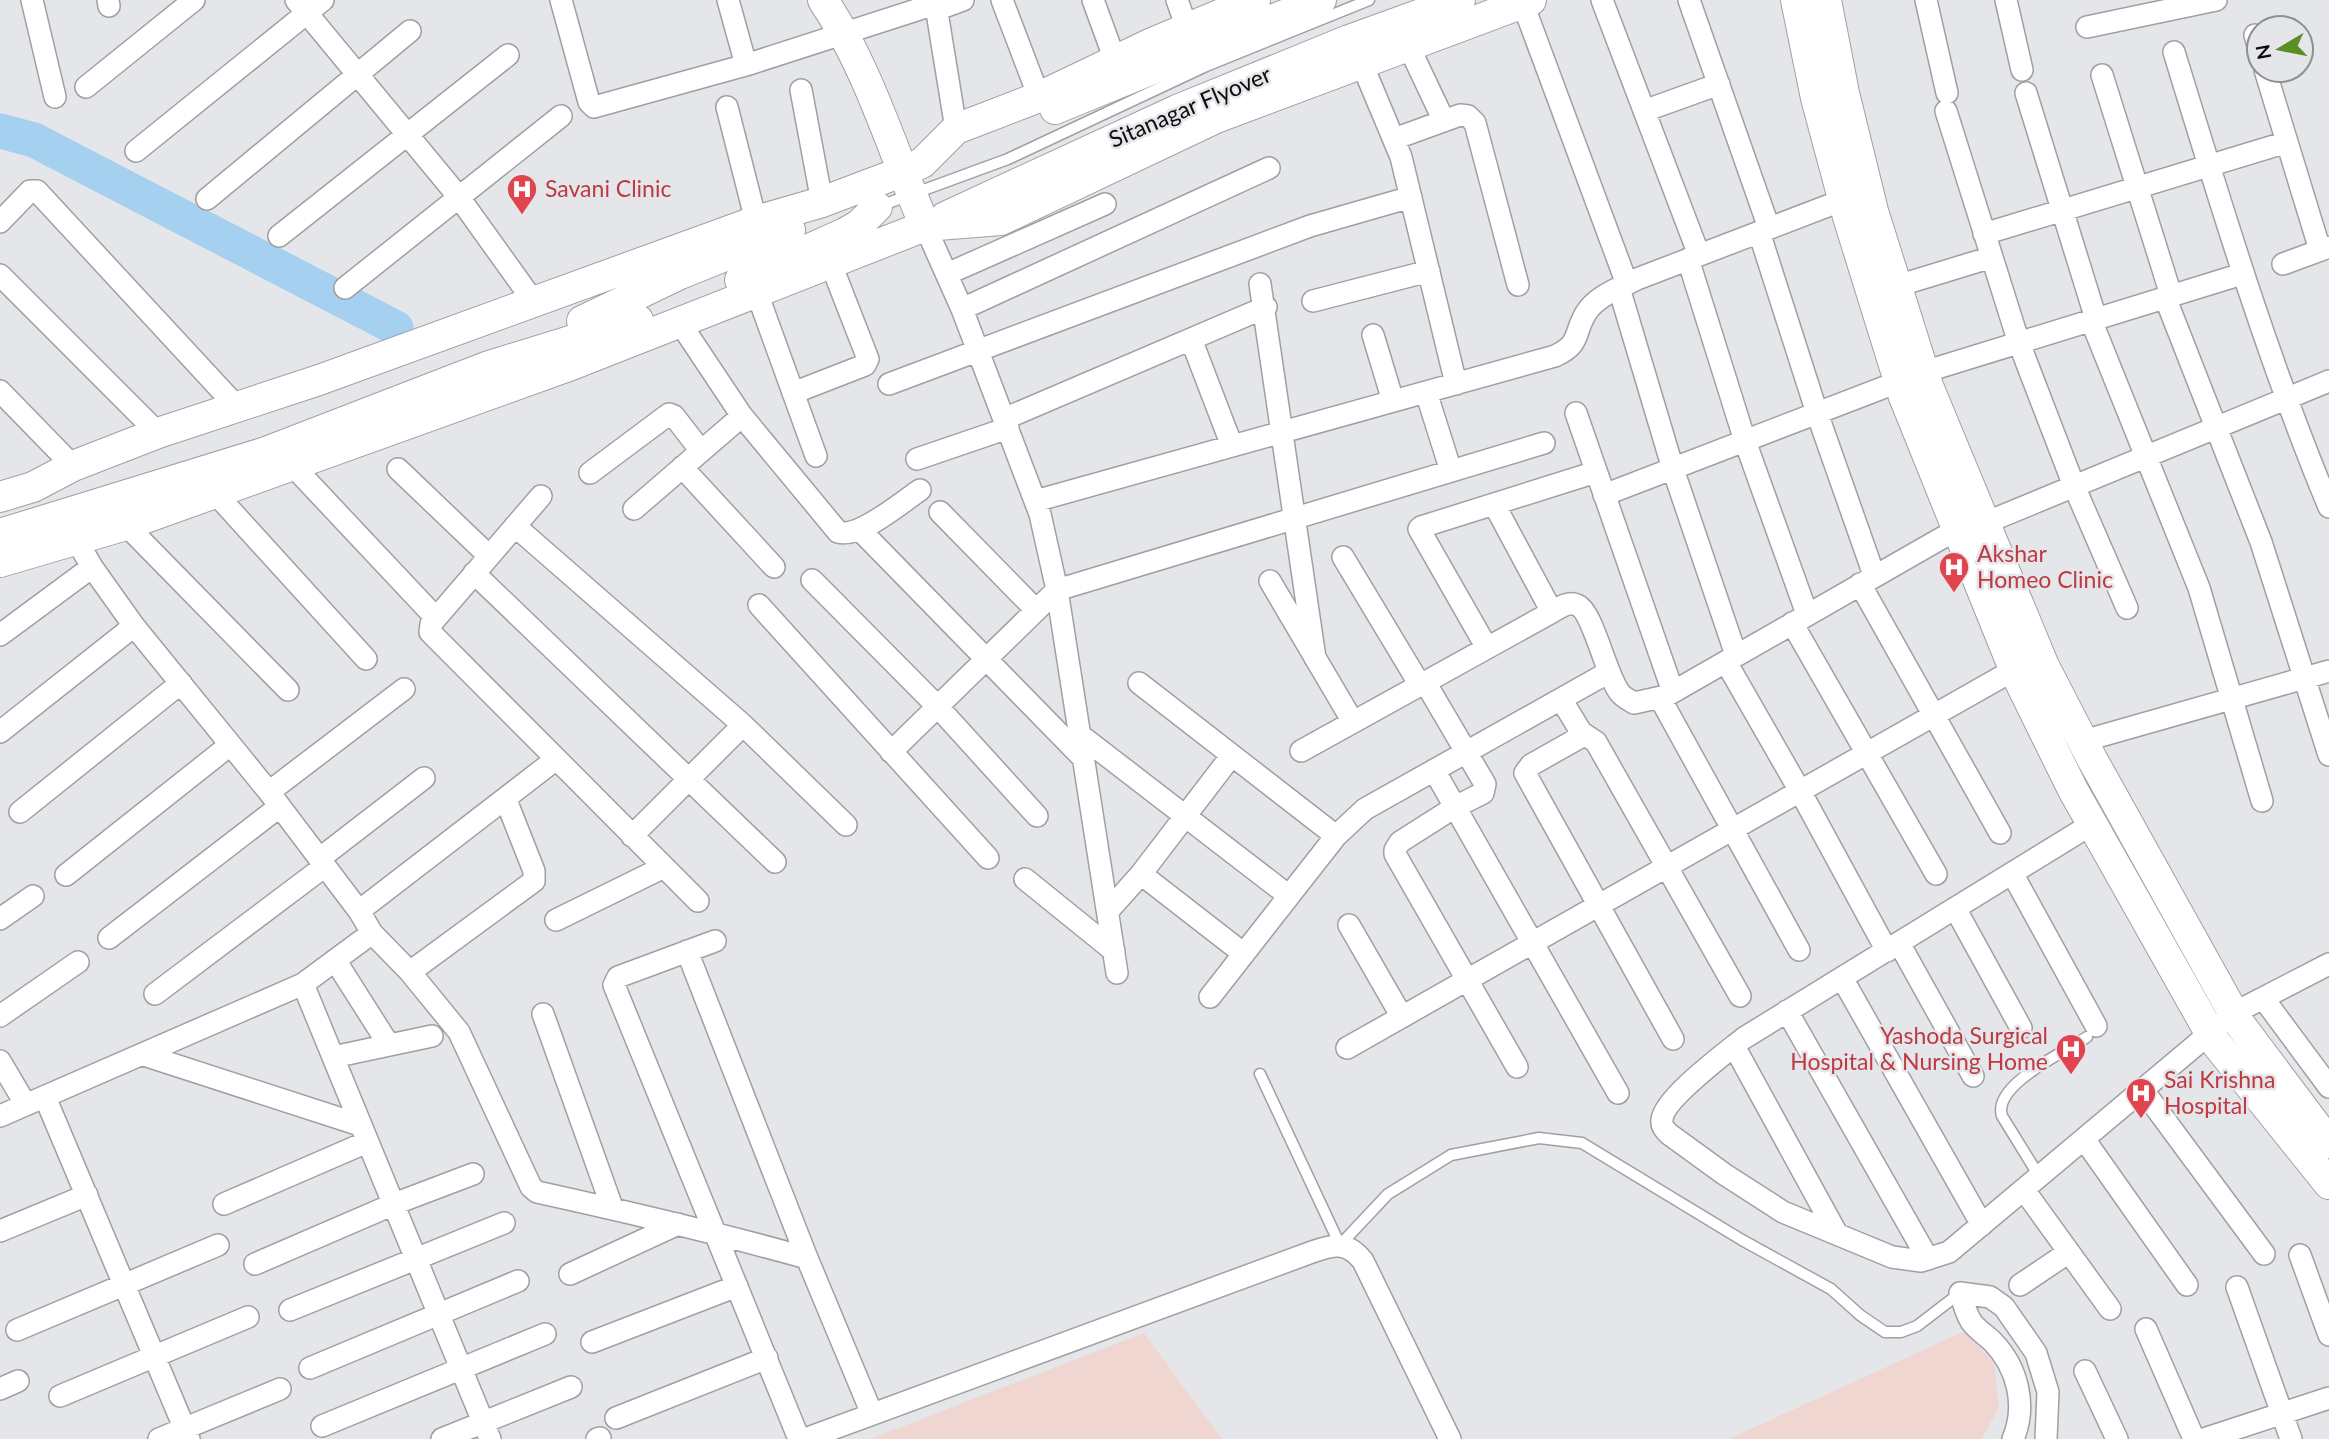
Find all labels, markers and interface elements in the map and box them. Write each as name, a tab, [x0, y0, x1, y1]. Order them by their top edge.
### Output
north arrow	[2245, 14, 2315, 84]
text: N	[2250, 43, 2275, 61]
street label: Sitanagar Flyover	[1104, 59, 1276, 153]
hospital icon: Savani Clinic	[505, 172, 539, 216]
place label: Savani Clinic	[545, 174, 671, 202]
place label: Akshar Homeo Clinic	[1977, 539, 2113, 593]
hospital icon: Akshar Homeo Clinic	[1937, 550, 1971, 594]
place label: Yashoda Surgical Hospital & Nursing Home	[1790, 1021, 2048, 1075]
hospital icon: Yashoda Surgical Hospital & Nursing Home	[2054, 1032, 2088, 1076]
place label: Sai Krishna Hospital	[2164, 1065, 2275, 1119]
hospital icon: Sai Krishna Hospital	[2124, 1076, 2158, 1120]

